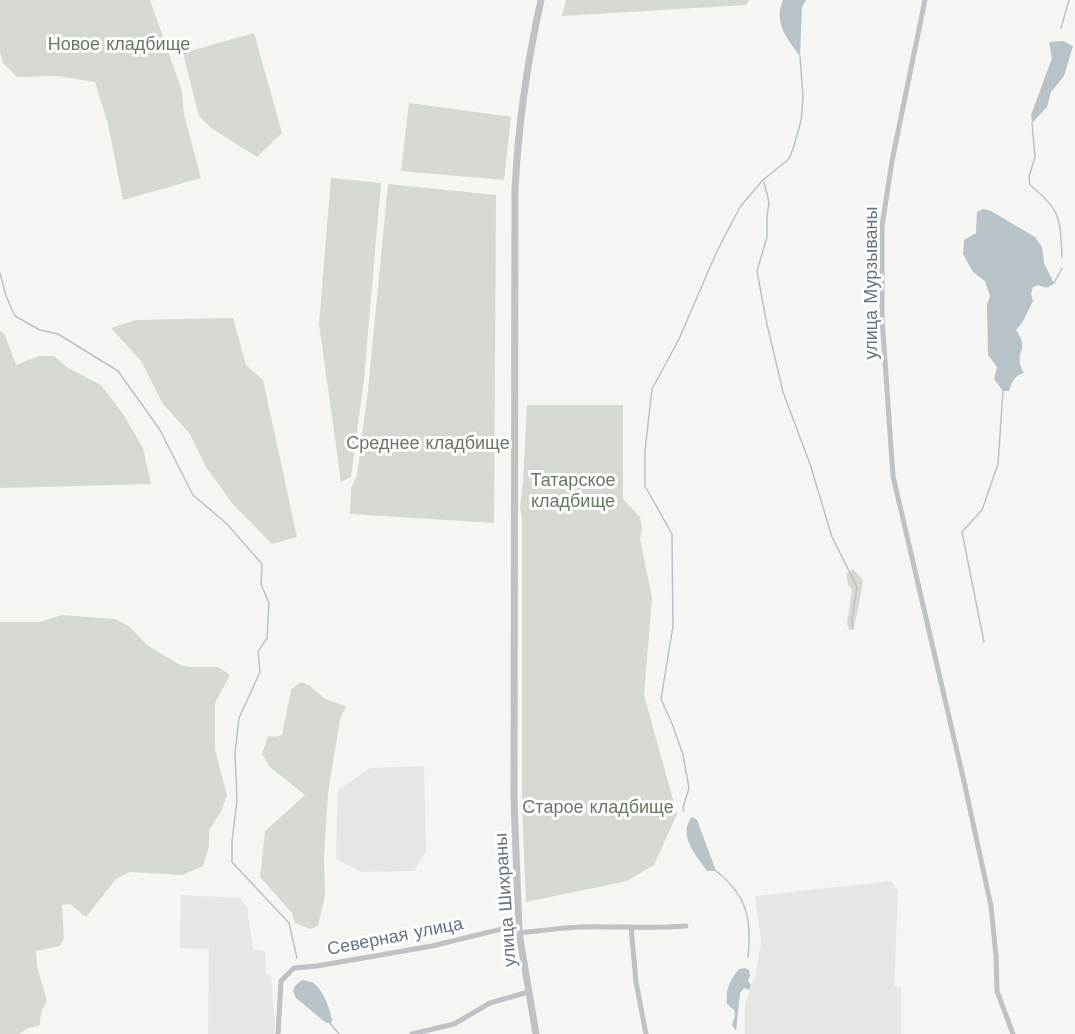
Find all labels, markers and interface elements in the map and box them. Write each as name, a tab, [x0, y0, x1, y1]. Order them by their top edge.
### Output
park label: Новое кладбище	[48, 33, 190, 54]
street label: улица Мурзываны	[860, 207, 881, 359]
park label: Среднее кладбище	[346, 432, 510, 453]
park label: Татарское кладбище	[531, 469, 615, 511]
park label: Старое кладбище	[522, 796, 674, 817]
street label: улица Шихраны	[489, 832, 520, 968]
street label: Северная улица	[325, 912, 465, 959]

